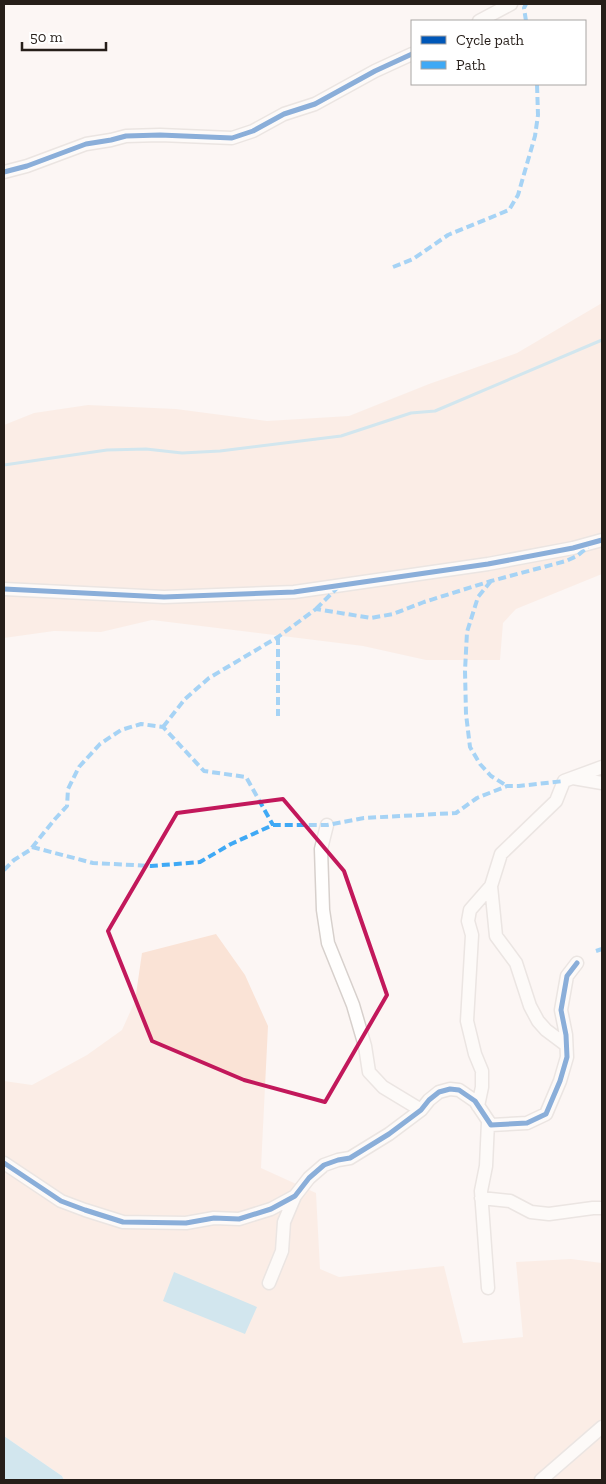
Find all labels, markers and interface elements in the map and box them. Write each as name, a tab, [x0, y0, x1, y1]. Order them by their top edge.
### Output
scale bar	[22, 20, 106, 52]
legend	[411, 20, 586, 85]
text: 50 m	[30, 28, 63, 46]
text: Cycle path	[456, 31, 525, 49]
text: Path	[456, 56, 486, 74]

